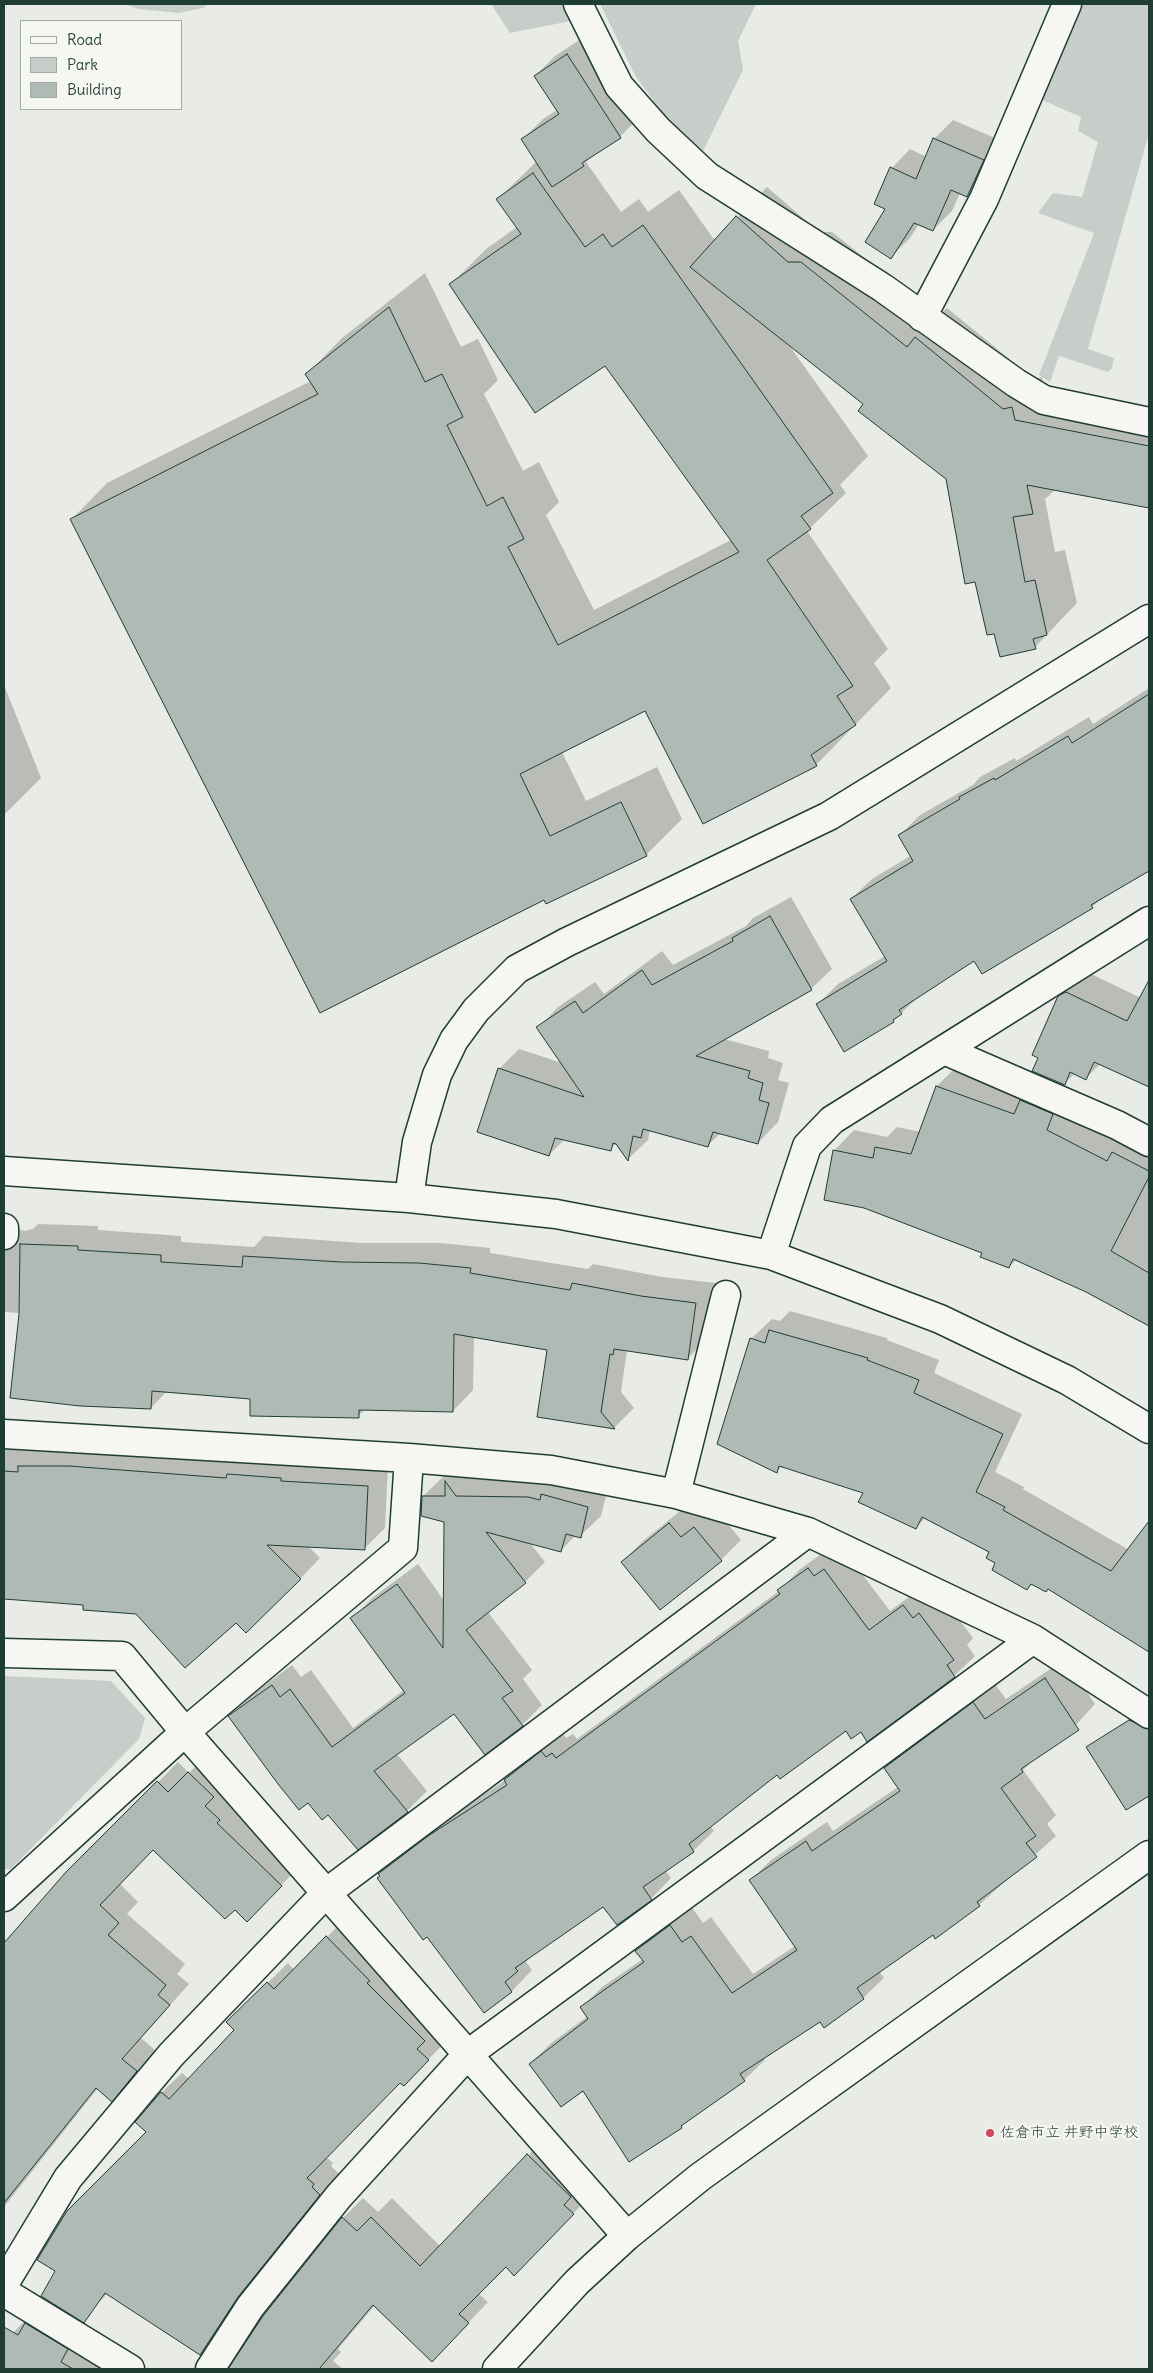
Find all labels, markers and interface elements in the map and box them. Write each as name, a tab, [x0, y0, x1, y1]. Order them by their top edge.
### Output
legend	[20, 20, 182, 110]
text: Road	[67, 30, 102, 49]
text: Park	[67, 55, 98, 74]
text: Building	[67, 80, 122, 99]
place label: 佐倉市立 井野中学校	[1000, 2124, 1139, 2142]
marker: 佐倉市立 井野中学校	[984, 2127, 996, 2139]

